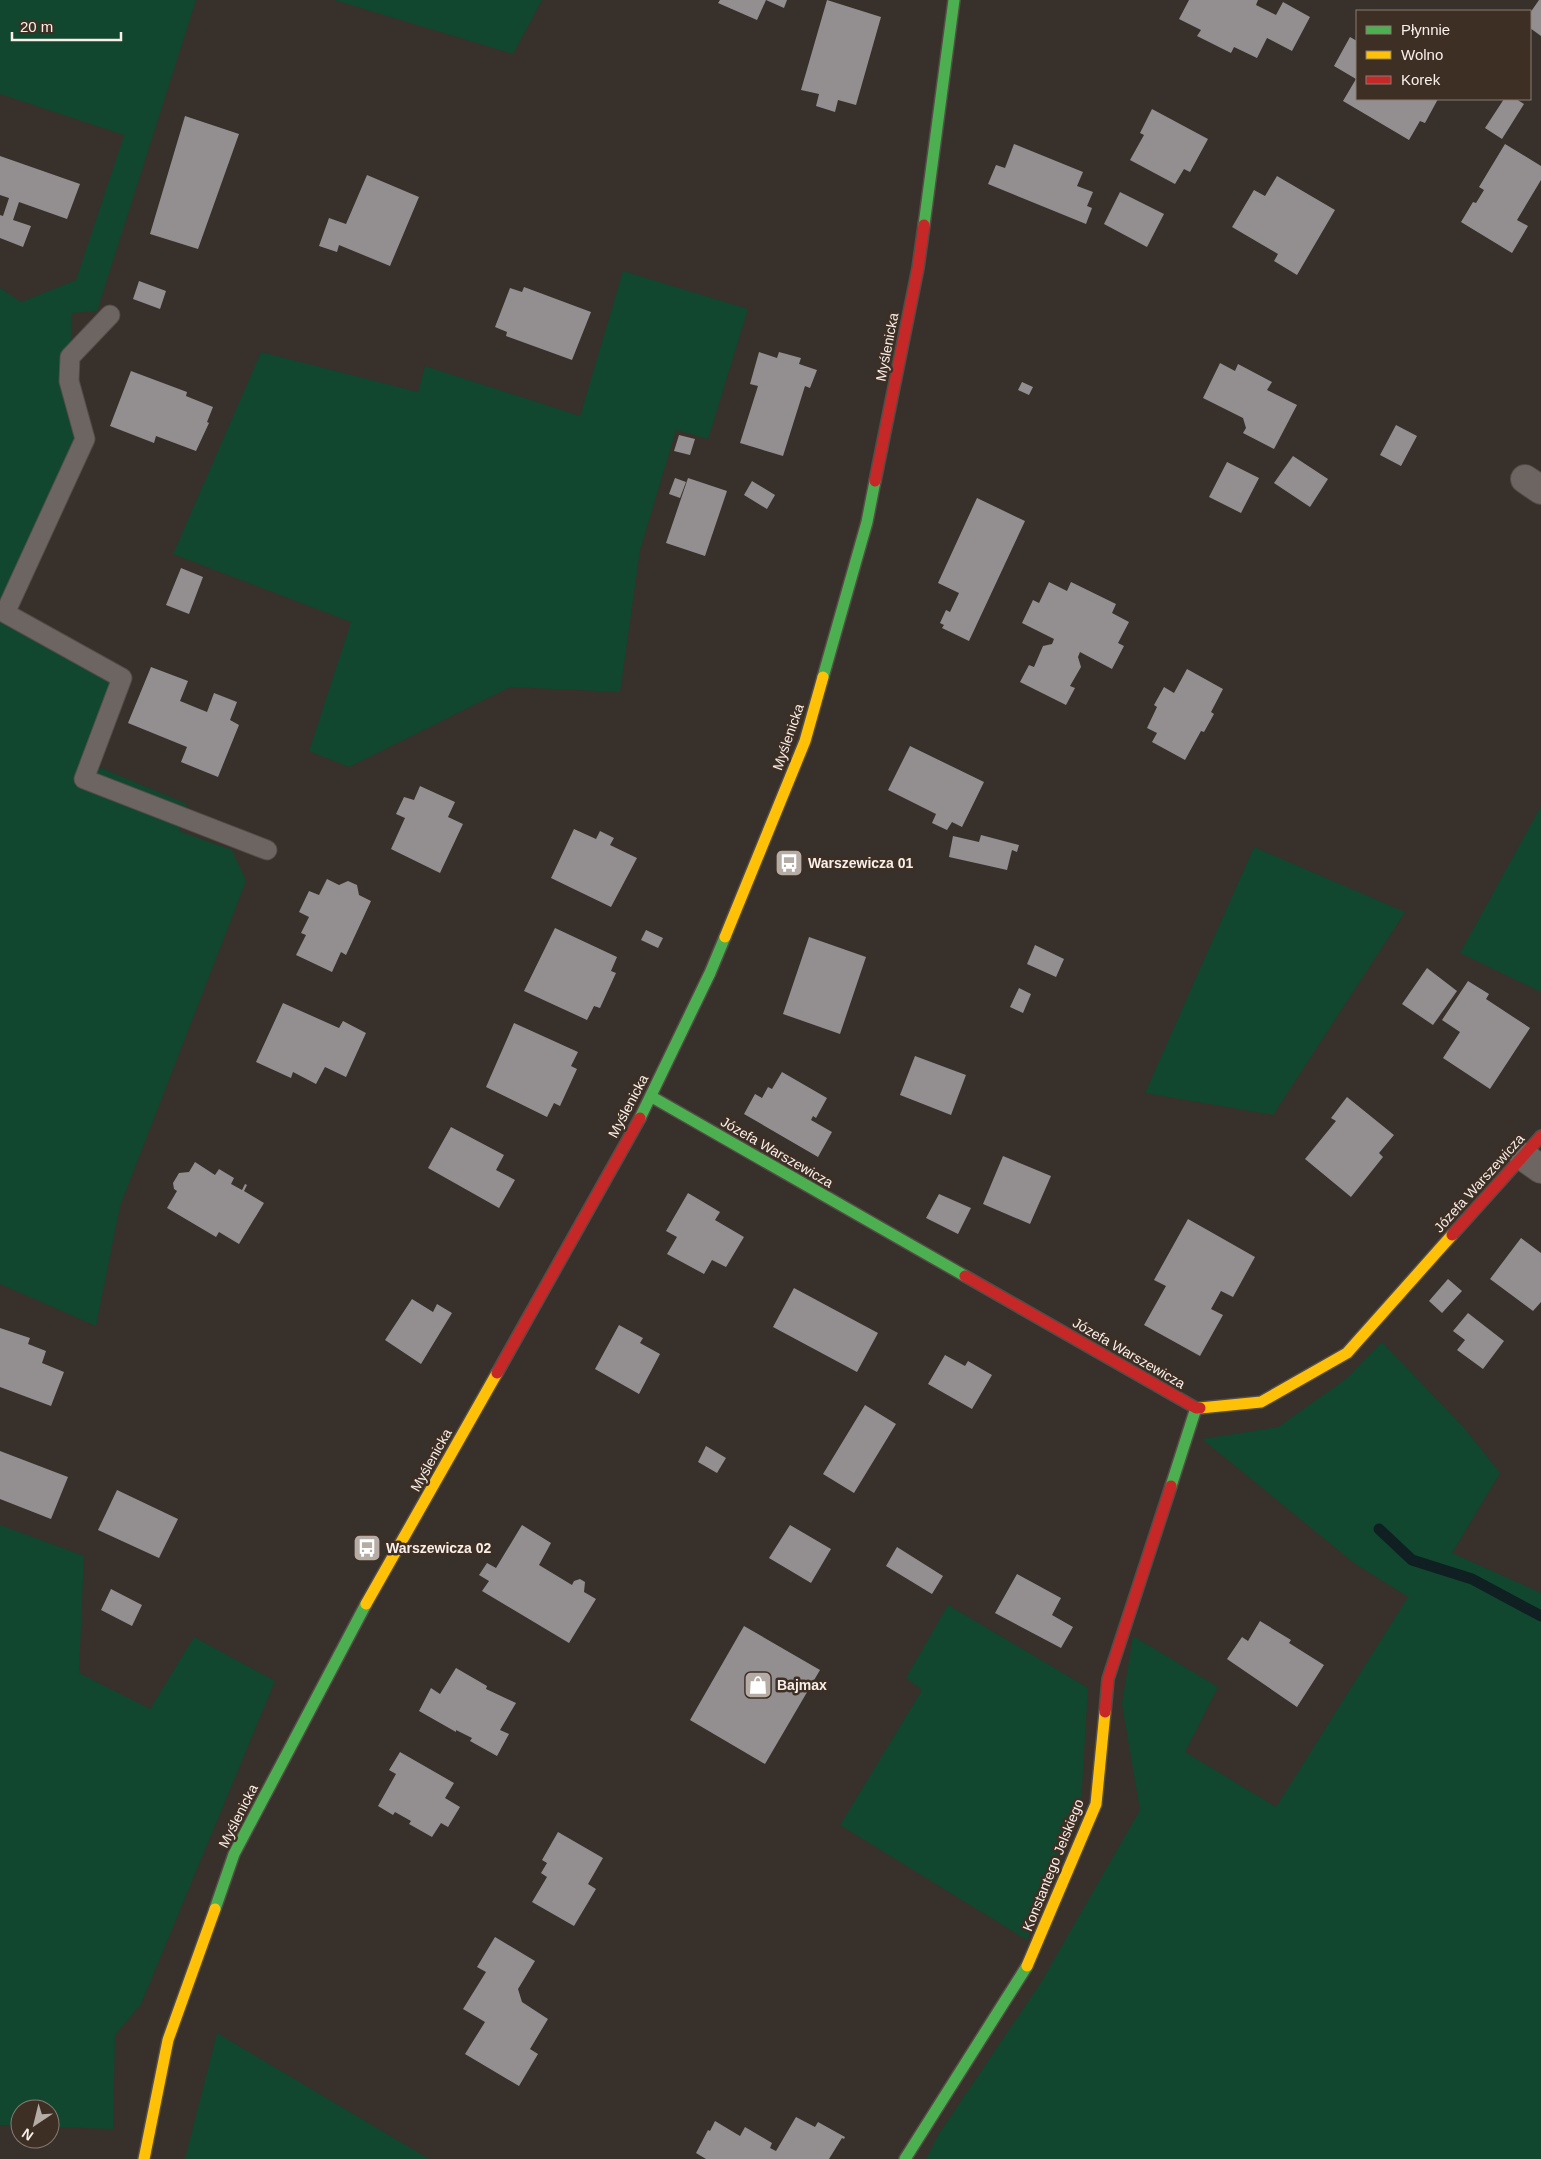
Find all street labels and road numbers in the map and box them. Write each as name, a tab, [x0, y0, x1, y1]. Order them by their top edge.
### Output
street label: Myślenicka	[873, 311, 901, 383]
street label: Myślenicka	[769, 701, 807, 772]
street label: Myślenicka	[605, 1071, 651, 1140]
street label: Józefa Warszewicza	[718, 1113, 836, 1191]
street label: Józefa Warszewicza	[1431, 1130, 1528, 1236]
street label: Józefa Warszewicza	[1070, 1314, 1188, 1392]
street label: Myślenicka	[407, 1426, 455, 1494]
street label: Myślenicka	[215, 1781, 261, 1850]
street label: Konstantego Jelskiego	[1019, 1796, 1087, 1933]

